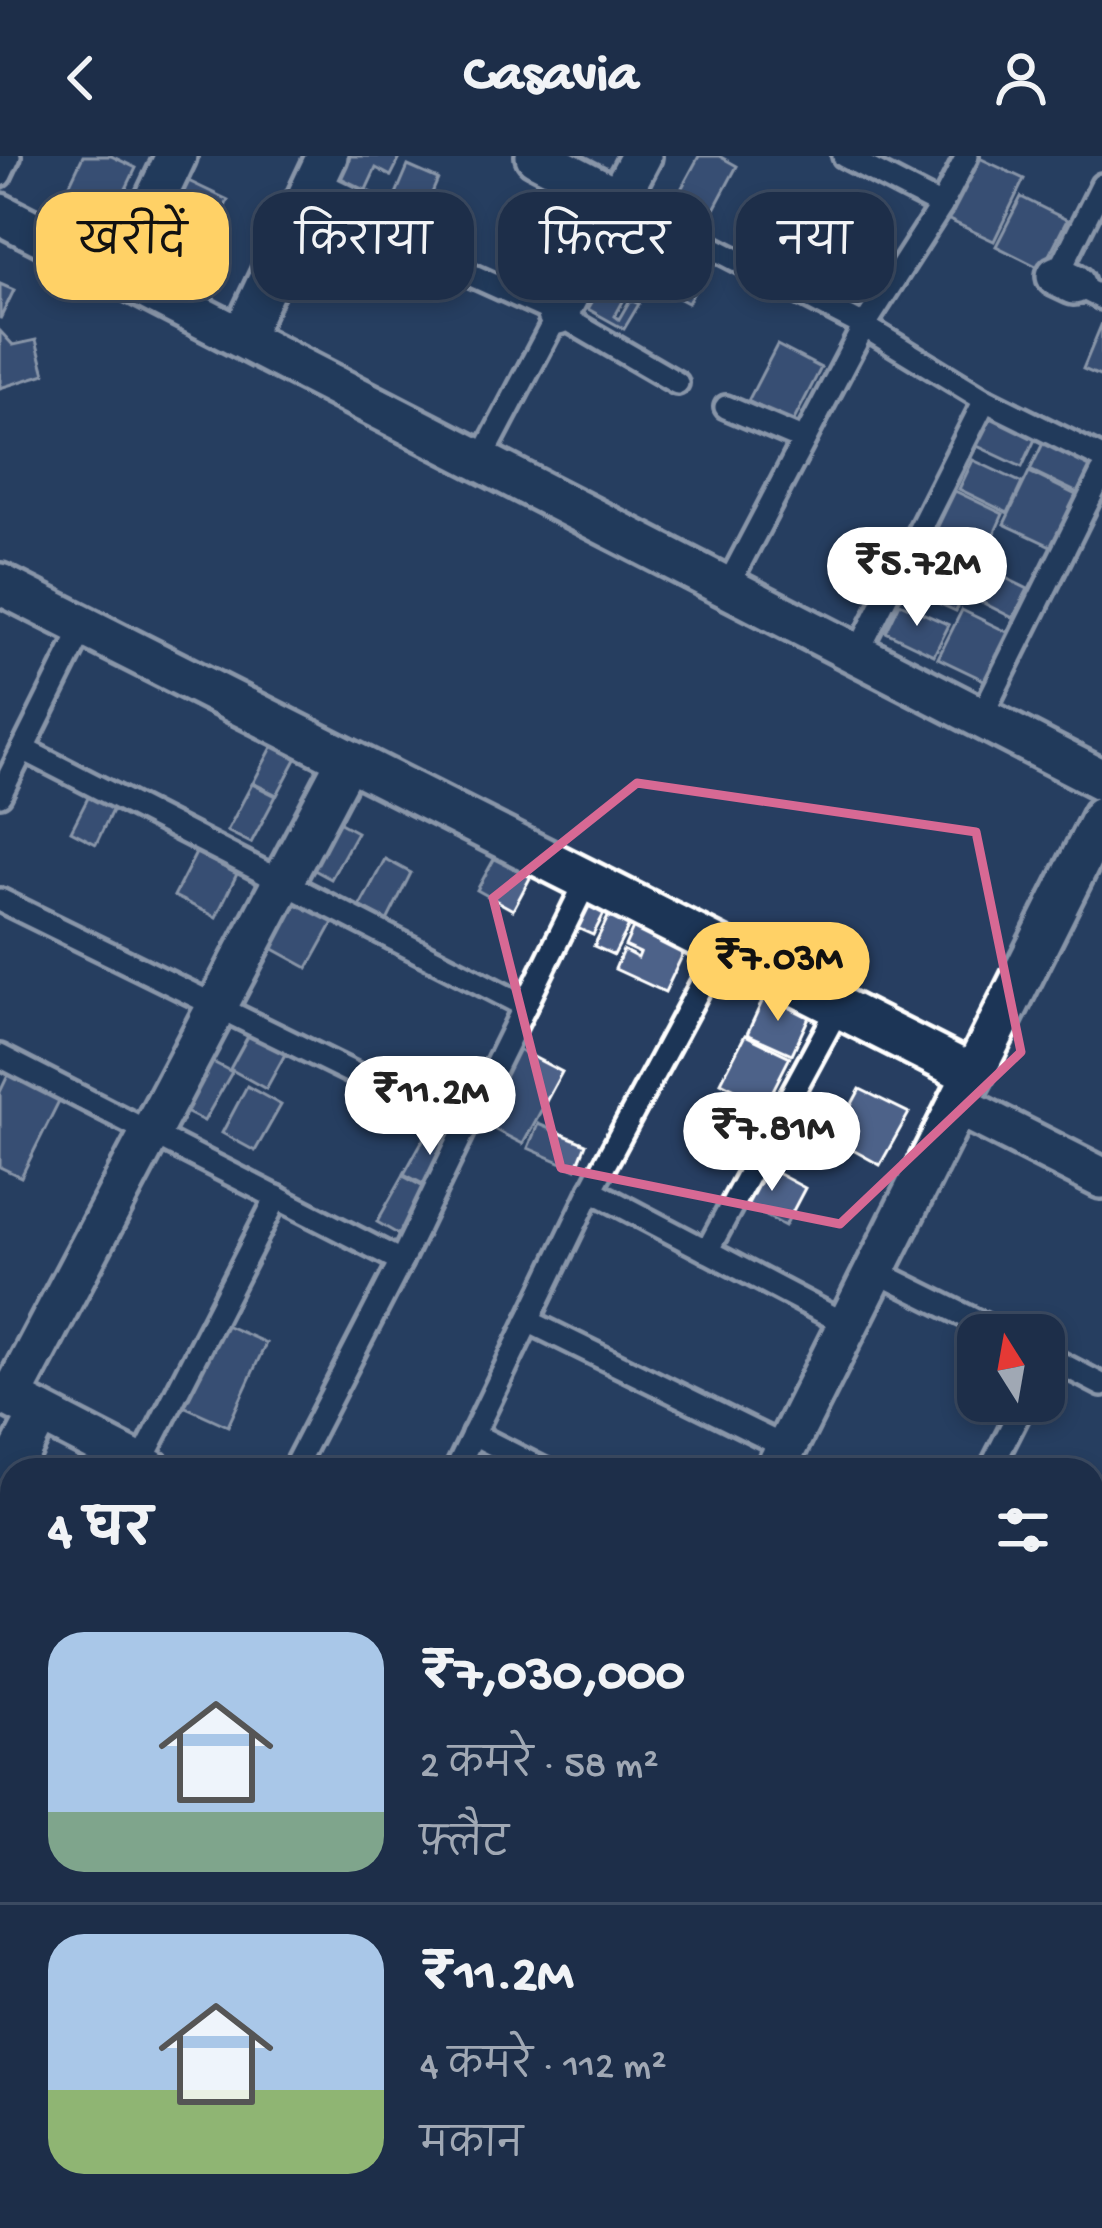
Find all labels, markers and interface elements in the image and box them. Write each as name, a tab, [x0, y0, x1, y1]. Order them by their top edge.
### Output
icon: back	[48, 45, 114, 111]
icon: person	[988, 45, 1054, 111]
text: Casavia	[464, 46, 638, 110]
chip: खरीदें	[36, 192, 229, 300]
chip: किराया	[253, 192, 474, 300]
chip: फ़िल्टर	[498, 192, 712, 300]
chip: नया	[736, 192, 894, 300]
pin: ₹5.72M	[819, 527, 1015, 629]
text: ₹5.72M	[854, 543, 980, 589]
pin: ₹7.03M	[680, 922, 876, 1024]
text: ₹7.03M	[714, 938, 842, 984]
pin: ₹11.2M	[332, 1056, 528, 1158]
text: ₹11.2M	[372, 1072, 488, 1118]
pin: ₹7.81M	[674, 1092, 870, 1194]
text: ₹7.81M	[710, 1108, 834, 1154]
north arrow	[957, 1314, 1065, 1422]
map controls	[957, 1314, 1065, 1422]
icon: filters	[990, 1497, 1056, 1563]
text: 4 घर	[48, 1505, 152, 1565]
text: ₹7,030,000	[420, 1648, 685, 1708]
icon: home	[144, 1680, 288, 1824]
text: 2 कमरे · 58 m²	[420, 1745, 658, 1791]
text: फ़्लैट	[420, 1824, 509, 1870]
text: ₹11.2M	[420, 1949, 573, 2009]
icon: home	[144, 1982, 288, 2126]
text: 4 कमरे · 112 m²	[420, 2046, 666, 2092]
text: मकान	[420, 2125, 523, 2171]

